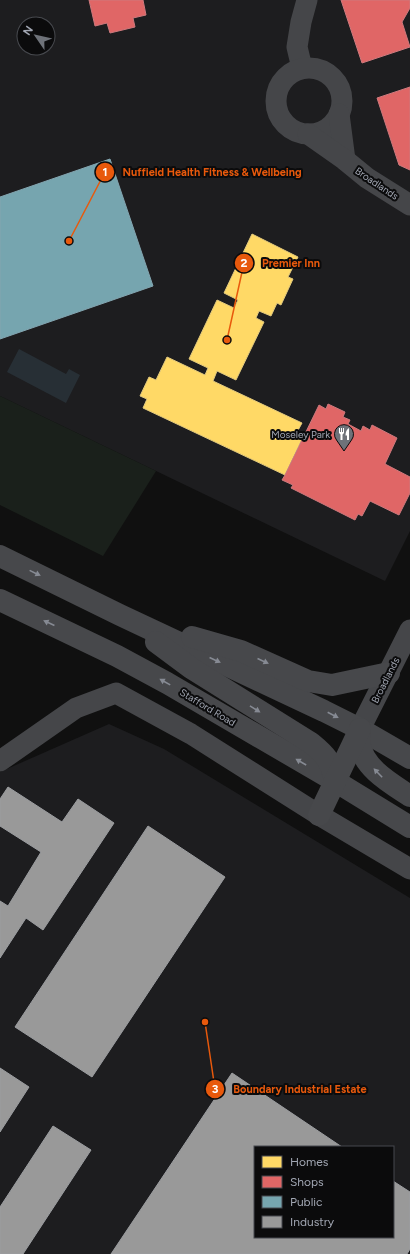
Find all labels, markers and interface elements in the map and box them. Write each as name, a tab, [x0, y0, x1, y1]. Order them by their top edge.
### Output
north arrow	[16, 16, 56, 56]
text: N	[20, 24, 36, 38]
callout: Nuffield Health Fitness & Wellbeing	[95, 161, 310, 184]
street label: Broadlands	[353, 164, 401, 203]
text: 1	[102, 165, 108, 179]
text: Nuffield Health Fitness & Wellbeing	[122, 166, 302, 179]
callout: Premier Inn	[234, 251, 328, 274]
text: 2	[241, 256, 248, 270]
text: Premier Inn	[262, 257, 320, 270]
restaurant icon: Moseley Park	[333, 423, 355, 451]
place label: Moseley Park	[271, 428, 330, 441]
one-way arrow	[29, 570, 41, 576]
one-way arrow	[44, 620, 55, 626]
street label: Broadlands	[368, 655, 403, 705]
one-way arrow	[210, 657, 221, 663]
one-way arrow	[258, 658, 269, 664]
one-way arrow	[159, 679, 171, 686]
street label: Stafford Road	[177, 686, 238, 729]
one-way arrow	[249, 705, 261, 712]
one-way arrow	[327, 712, 339, 719]
one-way arrow	[296, 758, 307, 765]
one-way arrow	[373, 768, 383, 778]
callout: Boundary Industrial Estate	[205, 1077, 375, 1100]
text: 3	[212, 1082, 219, 1096]
text: Boundary Industrial Estate	[233, 1083, 367, 1096]
legend	[254, 1146, 394, 1238]
text: Homes	[290, 1155, 329, 1169]
text: Shops	[290, 1175, 324, 1189]
text: Public	[290, 1195, 323, 1209]
text: Industry	[290, 1215, 335, 1229]

